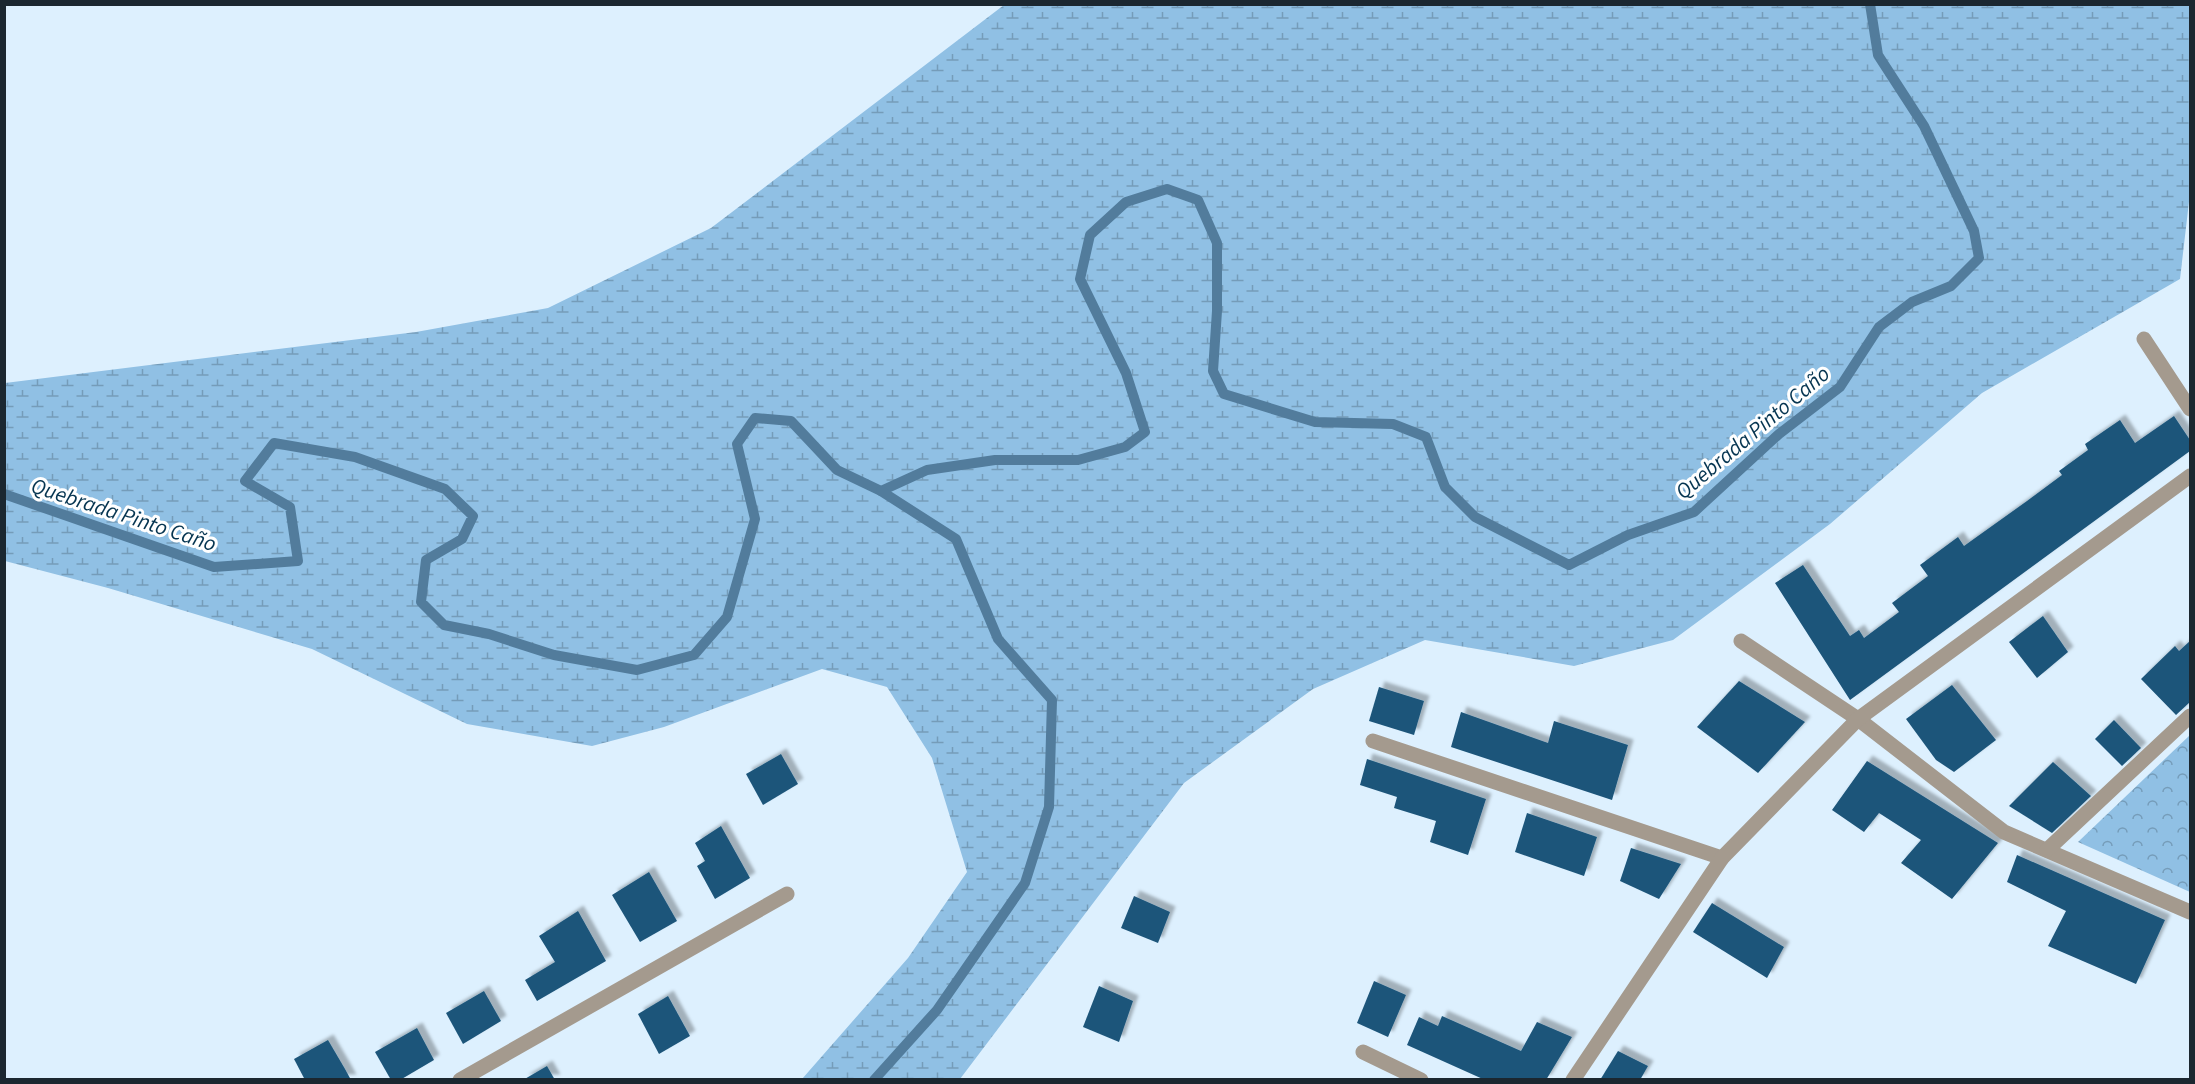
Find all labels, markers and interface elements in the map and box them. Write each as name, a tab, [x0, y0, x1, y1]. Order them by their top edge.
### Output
water label: Quebrada Pinto Caño	[1668, 358, 1837, 507]
water label: Quebrada Pinto Caño	[27, 470, 220, 560]

